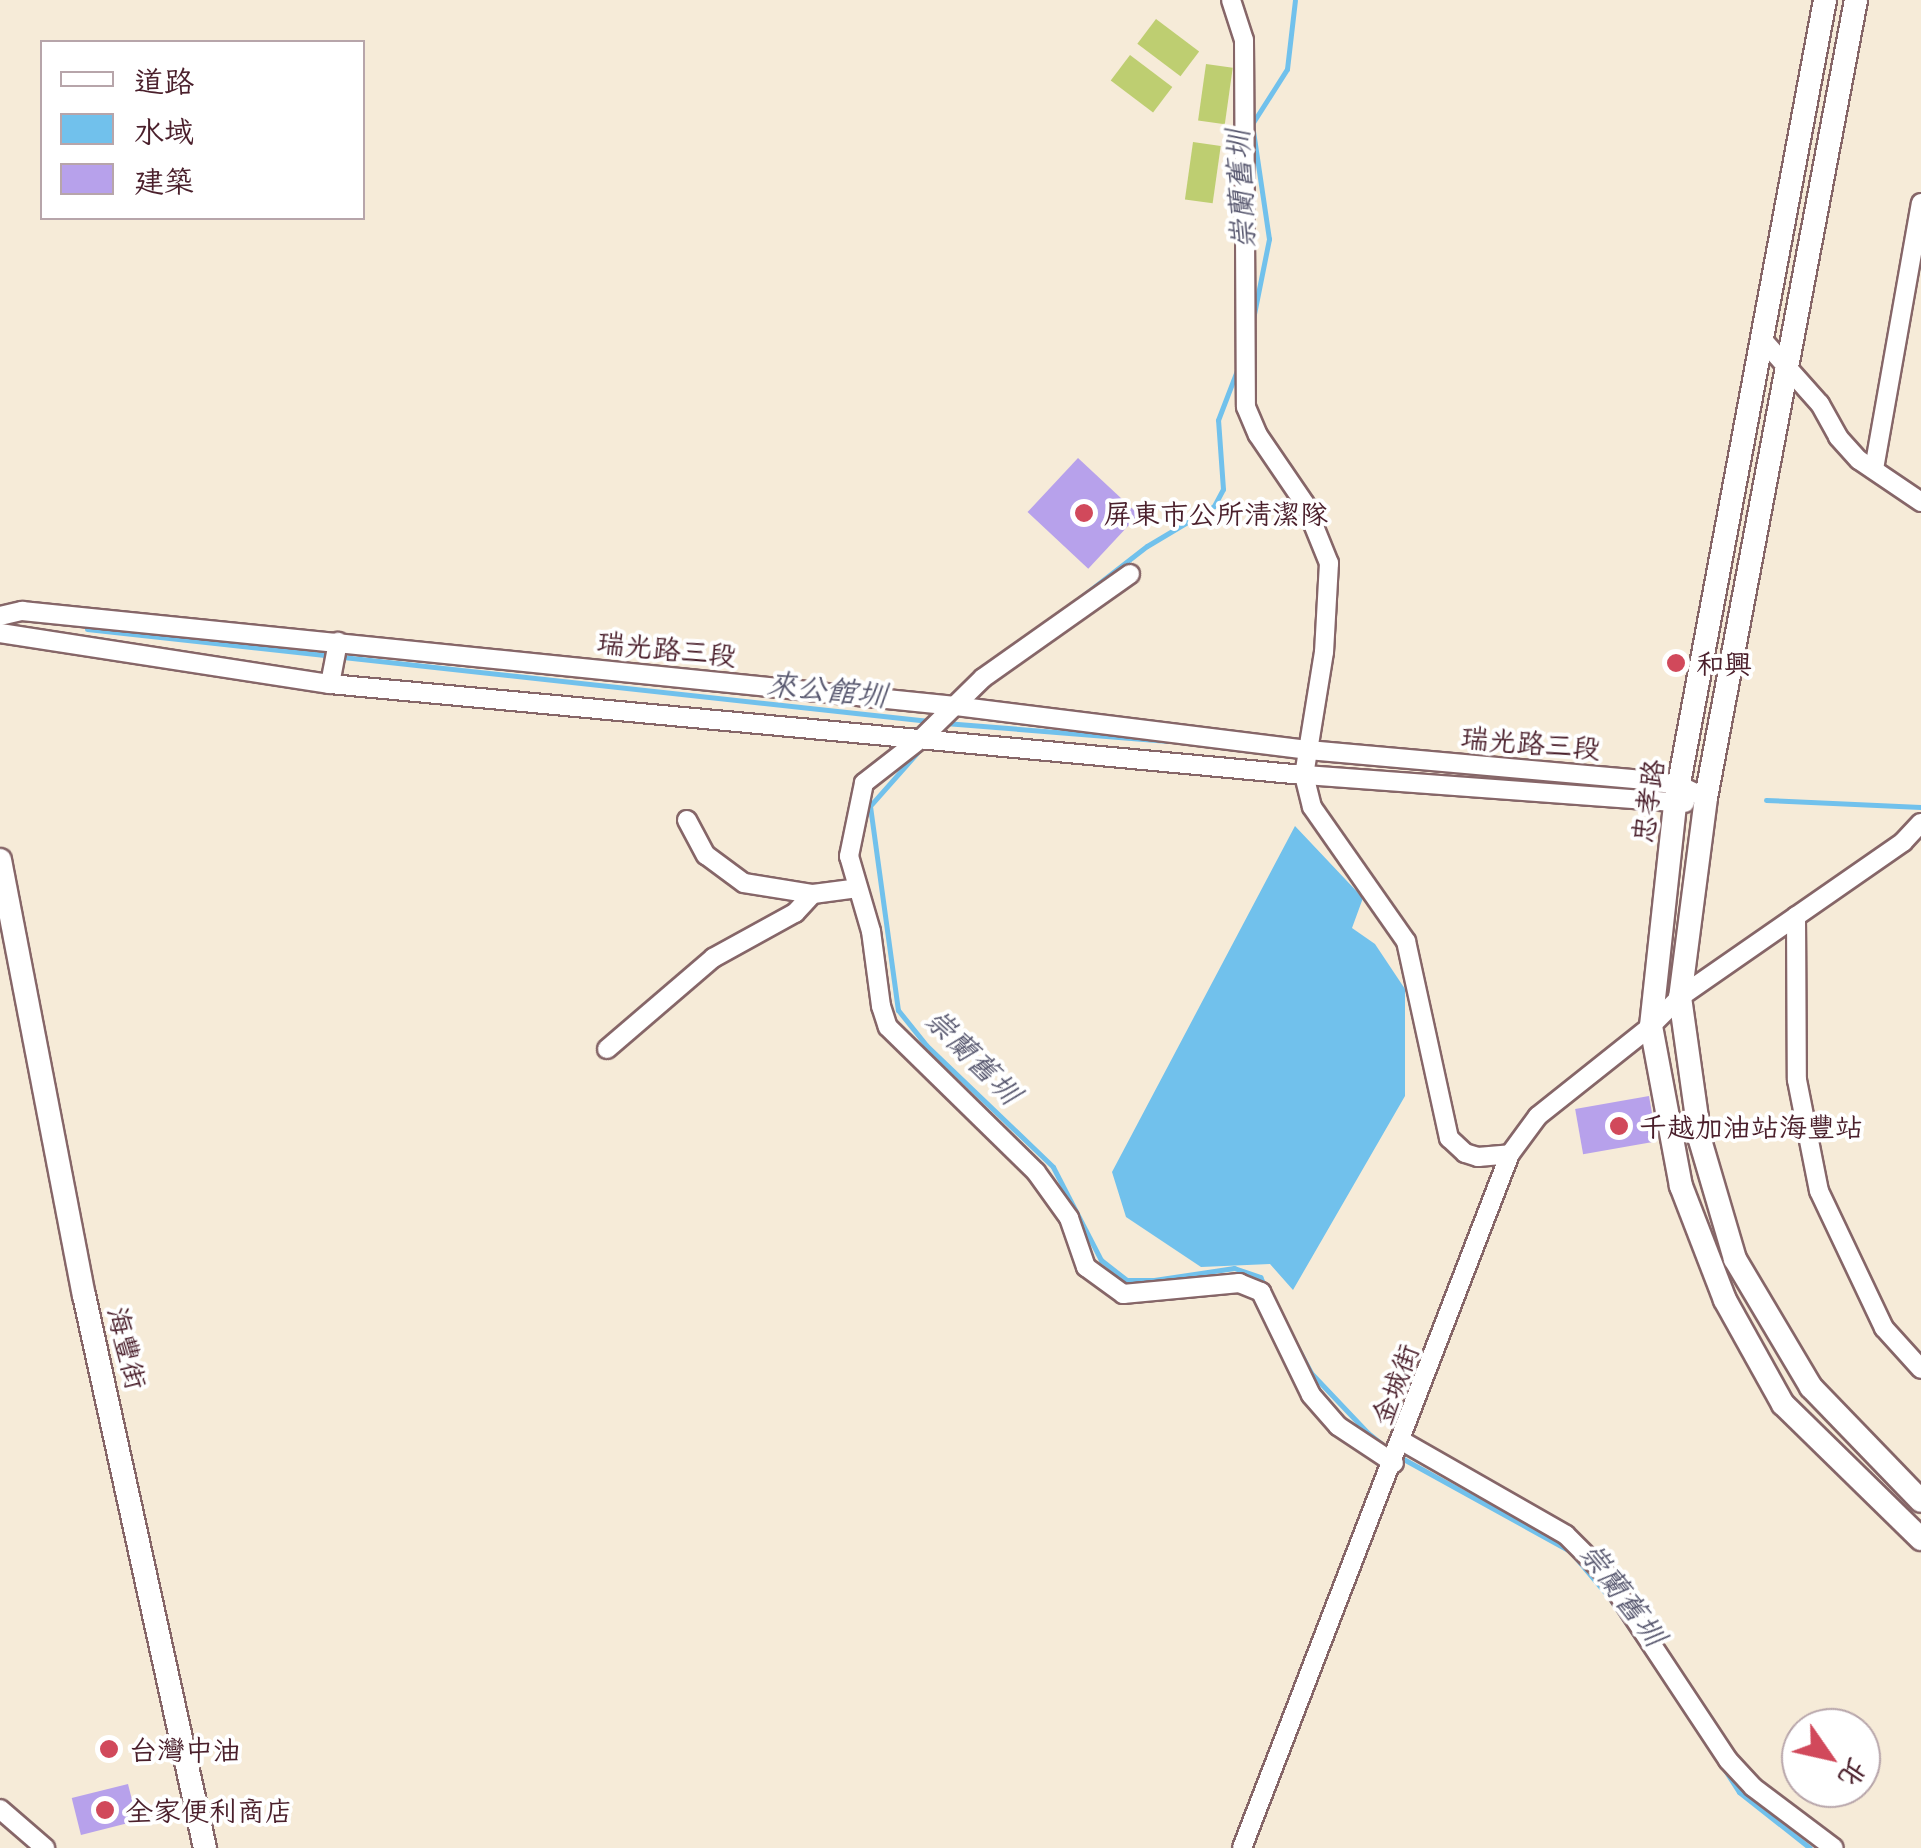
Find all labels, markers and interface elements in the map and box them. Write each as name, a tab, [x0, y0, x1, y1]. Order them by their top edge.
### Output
legend	[40, 40, 365, 220]
text: 道路	[134, 57, 194, 102]
text: 水域	[134, 107, 194, 152]
water label: 崇蘭舊圳	[1218, 129, 1260, 251]
text: 建築	[134, 157, 194, 202]
place label: 屏東市公所清潔隊	[1104, 496, 1328, 530]
marker: 屏東市公所清潔隊	[1073, 502, 1095, 524]
street label: 瑞光路三段	[596, 624, 738, 672]
place label: 和興	[1696, 646, 1752, 680]
marker: 和興	[1665, 652, 1687, 674]
water label: 來公館圳	[765, 664, 889, 712]
street label: 瑞光路三段	[1460, 719, 1602, 765]
street label: 忠孝路	[1625, 757, 1669, 845]
water label: 崇蘭舊圳	[919, 1000, 1029, 1110]
place label: 千越加油站海豐站	[1639, 1109, 1863, 1143]
marker: 千越加油站海豐站	[1608, 1115, 1630, 1137]
street label: 海豐街	[102, 1303, 154, 1393]
street label: 金城街	[1363, 1339, 1425, 1429]
water label: 崇蘭舊圳	[1574, 1534, 1674, 1652]
north arrow	[1781, 1708, 1881, 1808]
place label: 台灣中油	[129, 1732, 241, 1766]
marker: 台灣中油	[98, 1738, 120, 1760]
text: 北	[1829, 1750, 1880, 1798]
place label: 全家便利商店	[125, 1793, 293, 1827]
marker: 全家便利商店	[94, 1799, 116, 1821]

